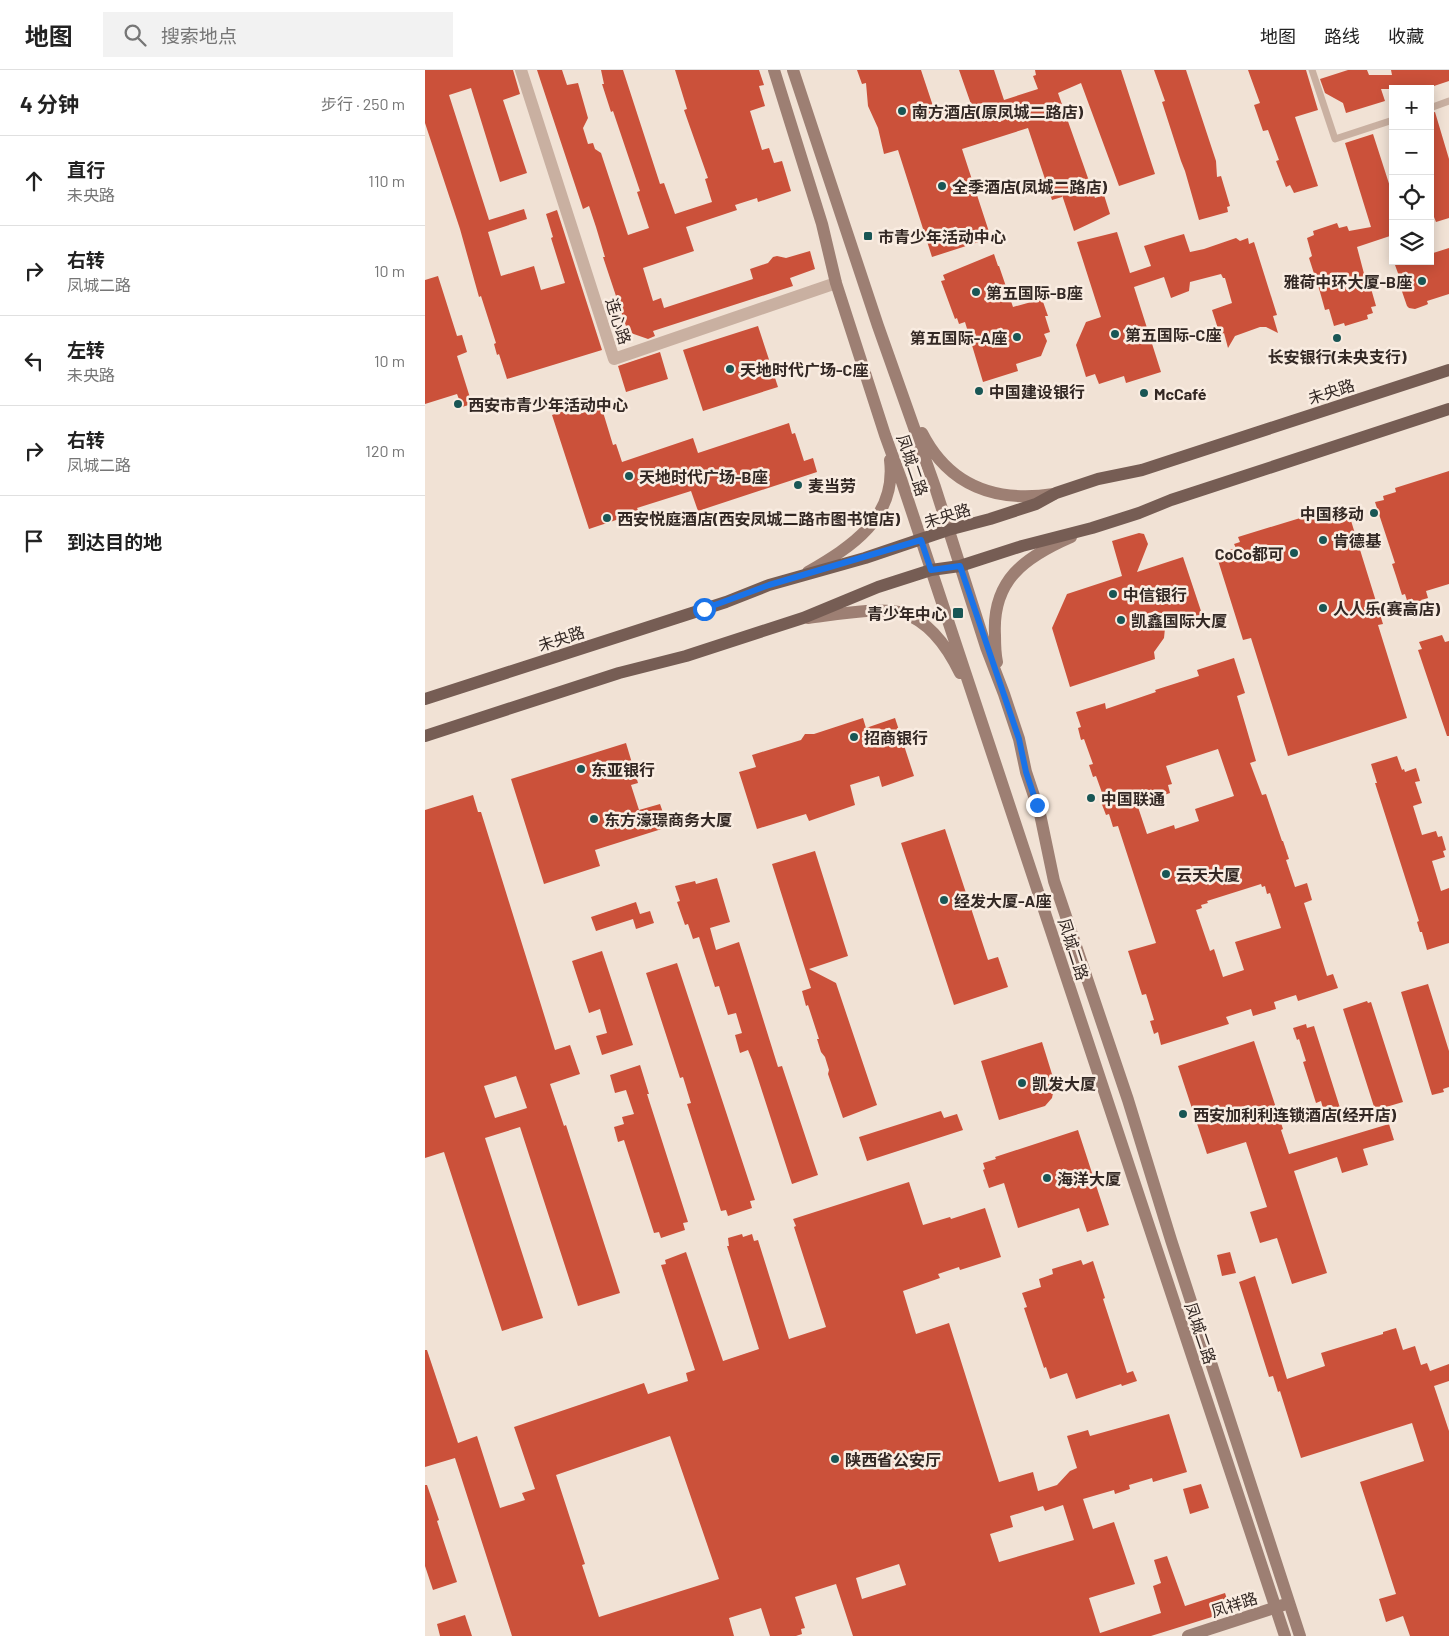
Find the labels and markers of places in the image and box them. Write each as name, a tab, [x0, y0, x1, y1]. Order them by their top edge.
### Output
place label: 南方酒店(原凤城二路店)	[912, 102, 1084, 121]
marker: 南方酒店(原凤城二路店)	[896, 105, 908, 117]
place label: 全季酒店(凤城二路店)	[952, 177, 1108, 196]
marker: 全季酒店(凤城二路店)	[936, 180, 948, 192]
place label: 市青少年活动中心	[878, 227, 1006, 246]
marker: 市青少年活动中心	[862, 230, 874, 242]
place label: 雅荷中环大厦-B座	[1284, 272, 1412, 291]
marker: 雅荷中环大厦-B座	[1416, 275, 1428, 287]
place label: 第五国际-B座	[986, 283, 1082, 302]
marker: 第五国际-B座	[970, 286, 982, 298]
place label: 第五国际-C座	[1125, 325, 1221, 344]
place label: 第五国际-A座	[910, 328, 1007, 347]
marker: 第五国际-C座	[1109, 328, 1121, 340]
marker: 第五国际-A座	[1011, 331, 1023, 343]
marker: 长安银行(未央支行)	[1331, 332, 1343, 344]
place label: 长安银行(未央支行)	[1267, 347, 1407, 366]
place label: 天地时代广场-C座	[740, 360, 868, 379]
marker: 天地时代广场-C座	[724, 363, 736, 375]
place label: 中国建设银行	[989, 382, 1085, 401]
place label: McCafé	[1154, 384, 1207, 403]
marker: 中国建设银行	[973, 385, 985, 397]
marker: McCafé	[1138, 387, 1150, 399]
place label: 西安市青少年活动中心	[468, 395, 628, 414]
marker: 西安市青少年活动中心	[452, 398, 464, 410]
place label: 天地时代广场-B座	[639, 467, 767, 486]
marker: 天地时代广场-B座	[623, 470, 635, 482]
place label: 麦当劳	[808, 476, 856, 495]
marker: 麦当劳	[792, 479, 804, 491]
place label: 中国移动	[1300, 504, 1364, 523]
marker: 中国移动	[1368, 507, 1380, 519]
place label: 西安悦庭酒店(西安凤城二路市图书馆店)	[617, 509, 901, 528]
marker: 西安悦庭酒店(西安凤城二路市图书馆店)	[601, 512, 613, 524]
place label: 肯德基	[1333, 531, 1382, 550]
marker: 肯德基	[1317, 534, 1329, 546]
place label: CoCo都可	[1215, 544, 1284, 563]
marker: CoCo都可	[1288, 547, 1300, 559]
place label: 中信银行	[1123, 585, 1187, 604]
marker: 中信银行	[1107, 588, 1119, 600]
place label: 人人乐(赛高店)	[1333, 599, 1441, 618]
marker: 人人乐(赛高店)	[1317, 602, 1329, 614]
place label: 青少年中心	[867, 604, 947, 623]
marker: 青少年中心	[951, 606, 965, 620]
place label: 凯鑫国际大厦	[1131, 611, 1227, 630]
marker: 凯鑫国际大厦	[1115, 614, 1127, 626]
place label: 招商银行	[864, 728, 928, 747]
marker: 招商银行	[848, 731, 860, 743]
place label: 东亚银行	[591, 760, 655, 779]
marker: 东亚银行	[575, 763, 587, 775]
place label: 中国联通	[1101, 789, 1165, 808]
marker: 中国联通	[1085, 792, 1097, 804]
place label: 东方濠璟商务大厦	[604, 810, 732, 829]
marker: 东方濠璟商务大厦	[588, 813, 600, 825]
place label: 云天大厦	[1176, 865, 1240, 884]
marker: 云天大厦	[1160, 868, 1172, 880]
place label: 经发大厦-A座	[954, 891, 1051, 910]
marker: 经发大厦-A座	[938, 894, 950, 906]
place label: 凯发大厦	[1032, 1074, 1096, 1093]
marker: 凯发大厦	[1016, 1077, 1028, 1089]
place label: 西安加利利连锁酒店(经开店)	[1193, 1105, 1397, 1124]
marker: 西安加利利连锁酒店(经开店)	[1177, 1108, 1189, 1120]
place label: 海洋大厦	[1057, 1169, 1121, 1188]
marker: 海洋大厦	[1041, 1172, 1053, 1184]
place label: 陕西省公安厅	[845, 1450, 941, 1469]
marker: 陕西省公安厅	[829, 1453, 841, 1465]

